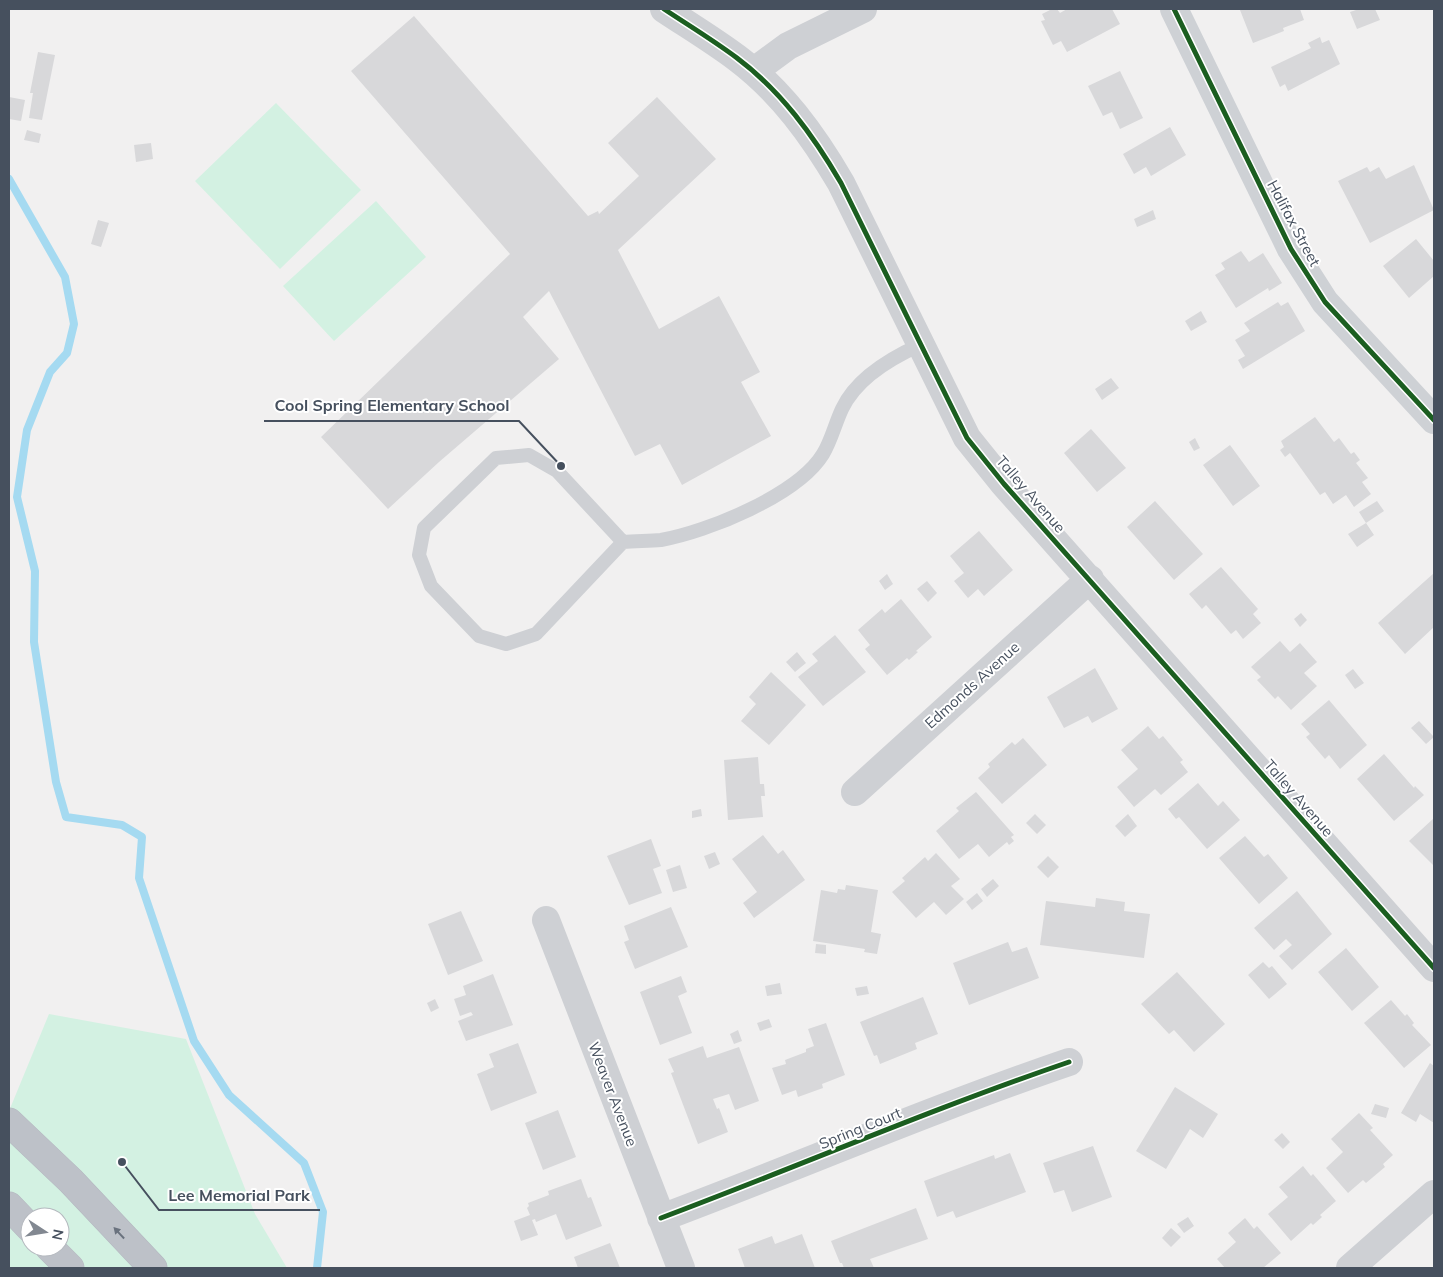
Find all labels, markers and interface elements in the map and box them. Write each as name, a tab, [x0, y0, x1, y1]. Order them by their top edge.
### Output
street label: Halifax Street	[1263, 177, 1325, 269]
callout: Cool Spring Elementary School	[264, 390, 519, 421]
text: Cool Spring Elementary School	[275, 395, 509, 415]
street label: Talley Avenue	[992, 451, 1070, 537]
street label: Edmonds Avenue	[921, 637, 1023, 733]
street label: Talley Avenue	[1260, 755, 1338, 841]
street label: Weaver Avenue	[584, 1039, 642, 1149]
street label: Spring Court	[816, 1103, 904, 1153]
callout: Lee Memorial Park	[159, 1179, 320, 1210]
text: Lee Memorial Park	[168, 1185, 311, 1205]
north arrow	[20, 1207, 70, 1257]
one-way arrow	[113, 1227, 125, 1239]
text: N	[48, 1228, 68, 1242]

